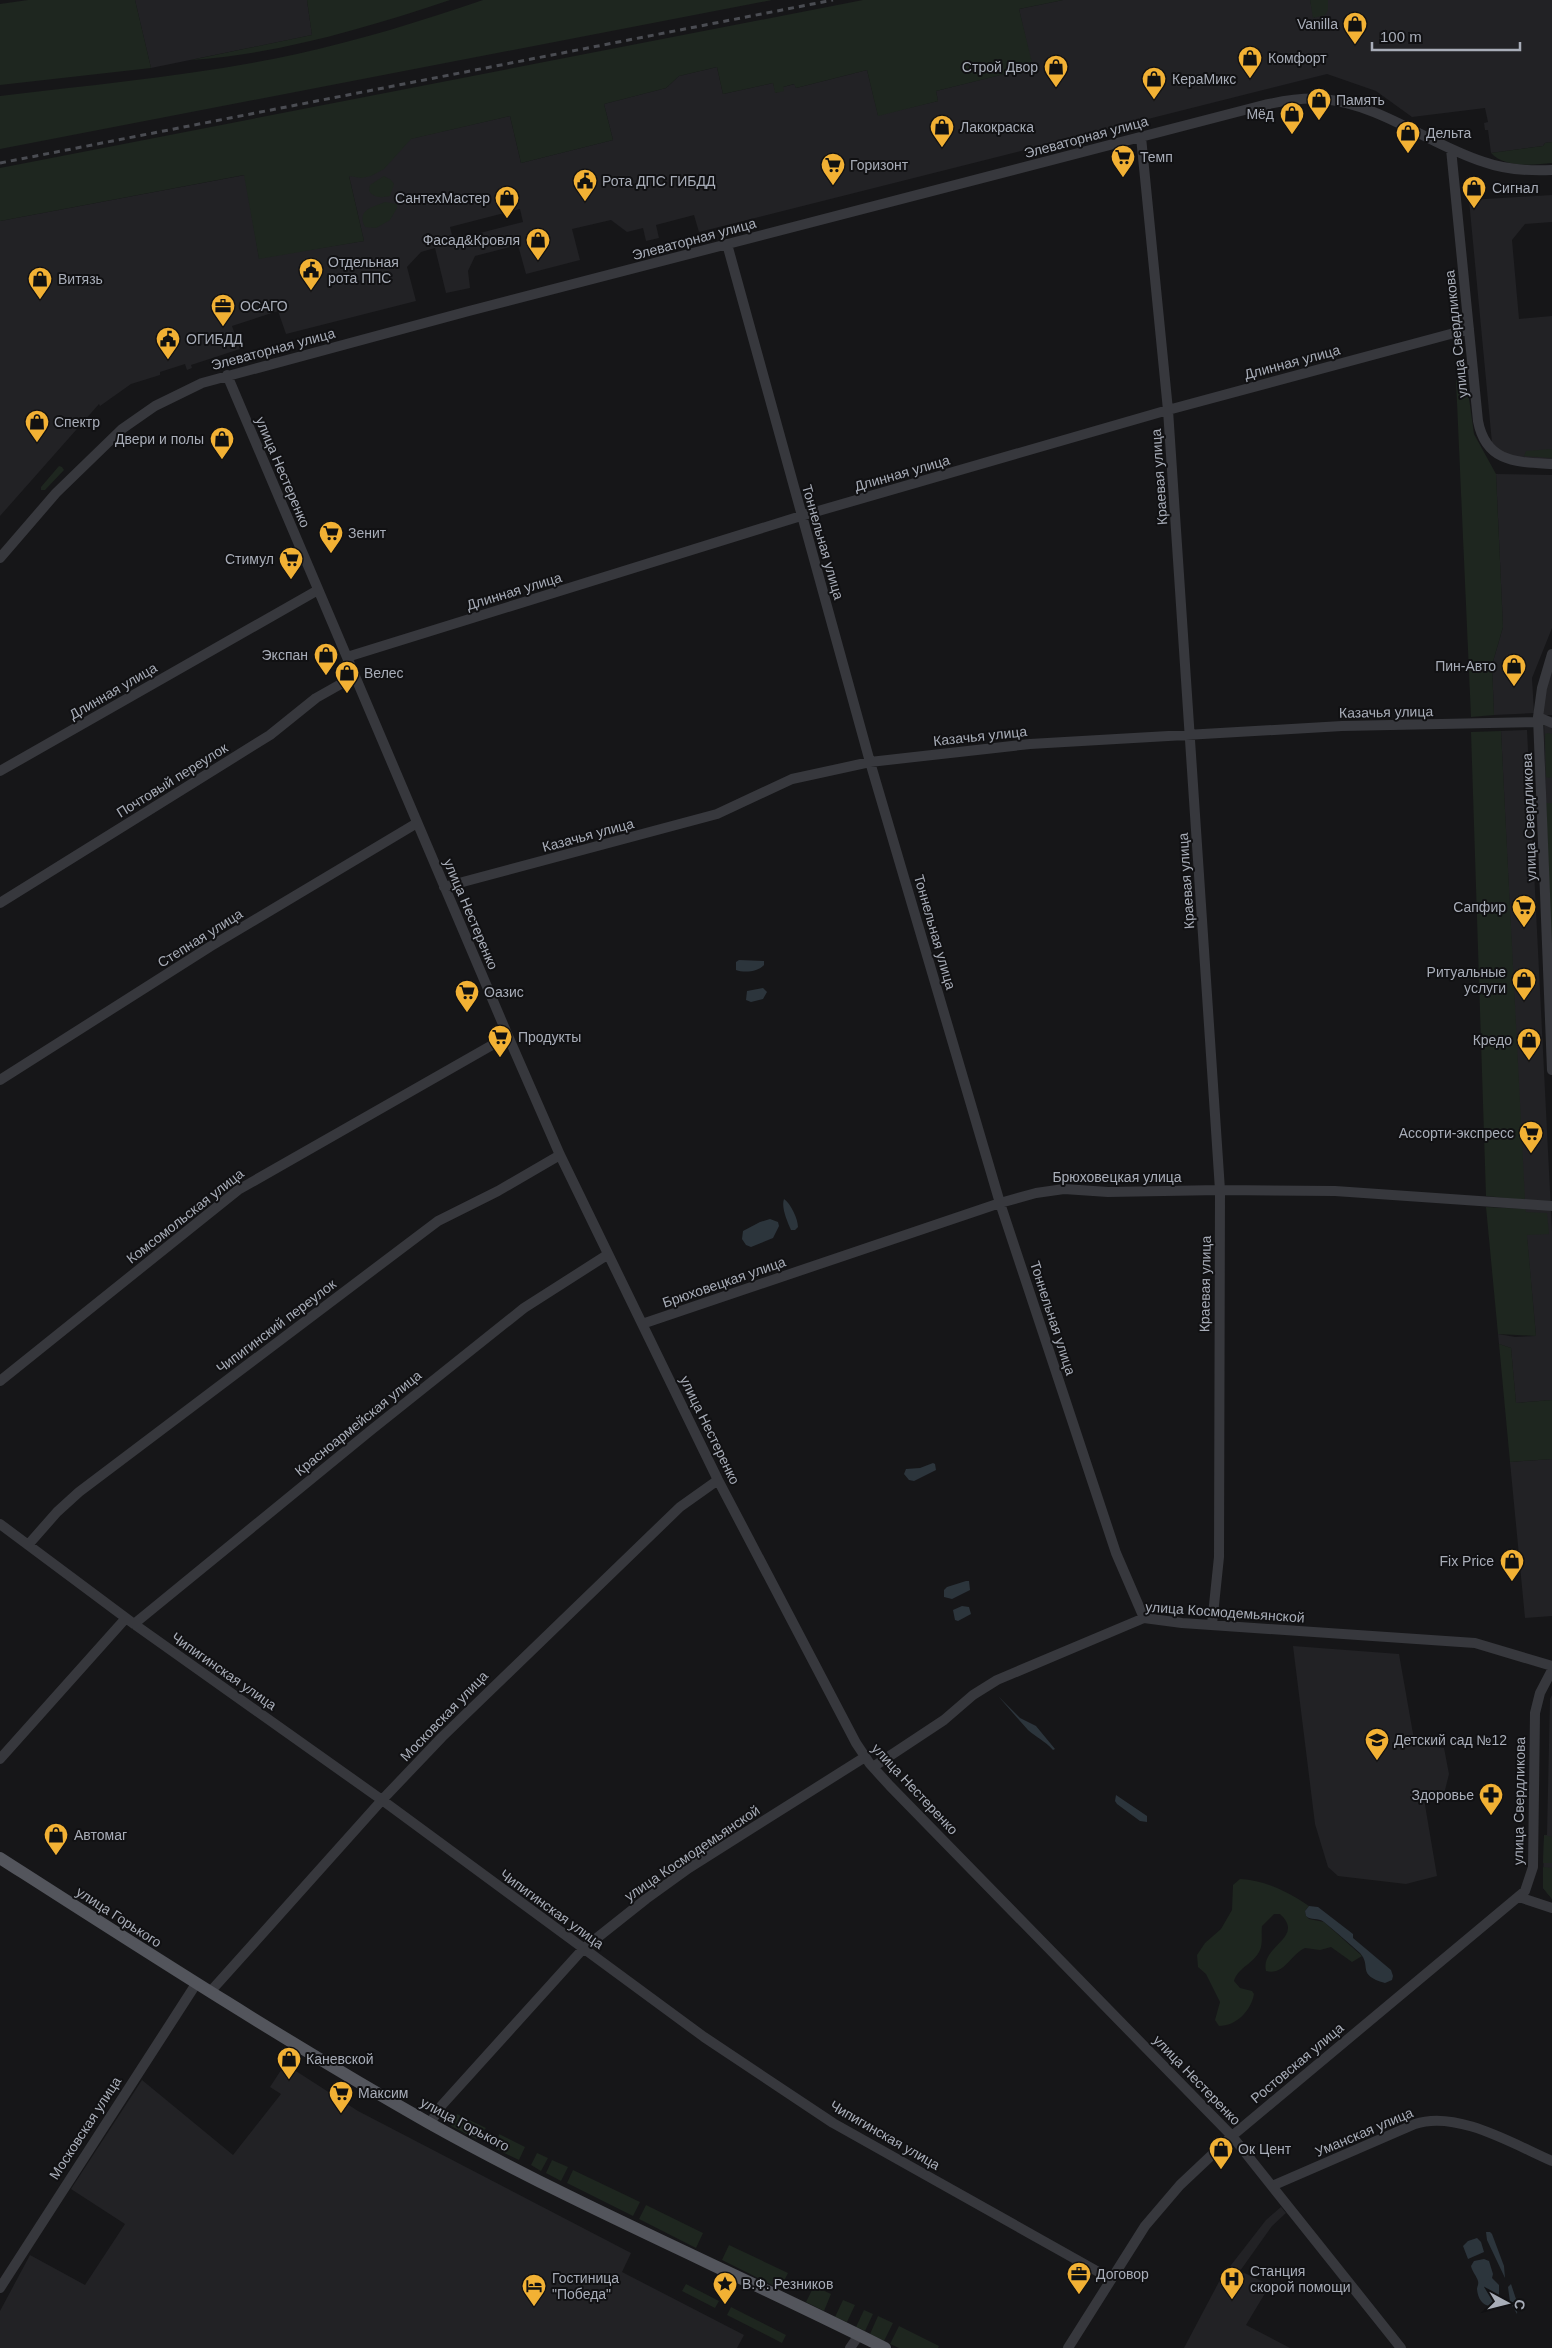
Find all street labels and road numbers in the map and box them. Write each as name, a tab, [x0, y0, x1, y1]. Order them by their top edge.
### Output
street label: Элеваторная улица	[1022, 113, 1150, 161]
street label: Элеваторная улица	[630, 215, 758, 263]
street label: улица Свердликова	[1441, 269, 1471, 399]
street label: Элеваторная улица	[209, 325, 337, 373]
street label: Длинная улица	[1242, 341, 1342, 382]
street label: улица Нестеренко	[252, 414, 314, 530]
street label: Краевая улица	[1148, 428, 1170, 526]
street label: Длинная улица	[852, 452, 952, 494]
street label: Тоннельная улица	[799, 483, 847, 602]
street label: Длинная улица	[464, 569, 564, 613]
street label: Длинная улица	[66, 659, 160, 723]
street label: Казачья улица	[1339, 703, 1433, 721]
street label: Казачья улица	[932, 723, 1028, 749]
street label: Почтовый переулок	[114, 739, 231, 821]
street label: улица Свердликова	[1519, 752, 1539, 881]
street label: Казачья улица	[540, 815, 636, 855]
street label: Краевая улица	[1175, 832, 1197, 930]
street label: улица Нестеренко	[440, 856, 502, 972]
street label: Тоннельная улица	[911, 873, 959, 992]
street label: Степная улица	[155, 905, 246, 971]
street label: Комсомольская улица	[123, 1165, 247, 1267]
street label: Брюховецкая улица	[1052, 1169, 1182, 1185]
street label: Краевая улица	[1196, 1235, 1214, 1332]
street label: Брюховецкая улица	[660, 1253, 788, 1311]
street label: Тоннельная улица	[1027, 1259, 1079, 1377]
street label: Чипигинский переулок	[213, 1275, 340, 1376]
street label: Красноармейская улица	[291, 1367, 425, 1479]
street label: улица Нестеренко	[677, 1373, 743, 1487]
street label: улица Космодемьянской	[1145, 1598, 1305, 1626]
street label: Чипигинская улица	[168, 1629, 280, 1713]
street label: Московская улица	[397, 1667, 491, 1764]
street label: улица Свердликова	[1510, 1737, 1528, 1865]
street label: улица Нестеренко	[869, 1740, 961, 1838]
street label: улица Космодемьянской	[621, 1802, 763, 1904]
street label: Чипигинская улица	[497, 1866, 607, 1952]
street label: улица Горького	[73, 1883, 165, 1951]
street label: Ростовская улица	[1247, 2019, 1347, 2106]
street label: улица Нестеренко	[1150, 2032, 1244, 2128]
street label: Московская улица	[46, 2074, 124, 2182]
street label: улица Горького	[418, 2094, 512, 2154]
street label: Чипигинская улица	[827, 2097, 943, 2173]
street label: Уманская улица	[1313, 2104, 1415, 2160]

